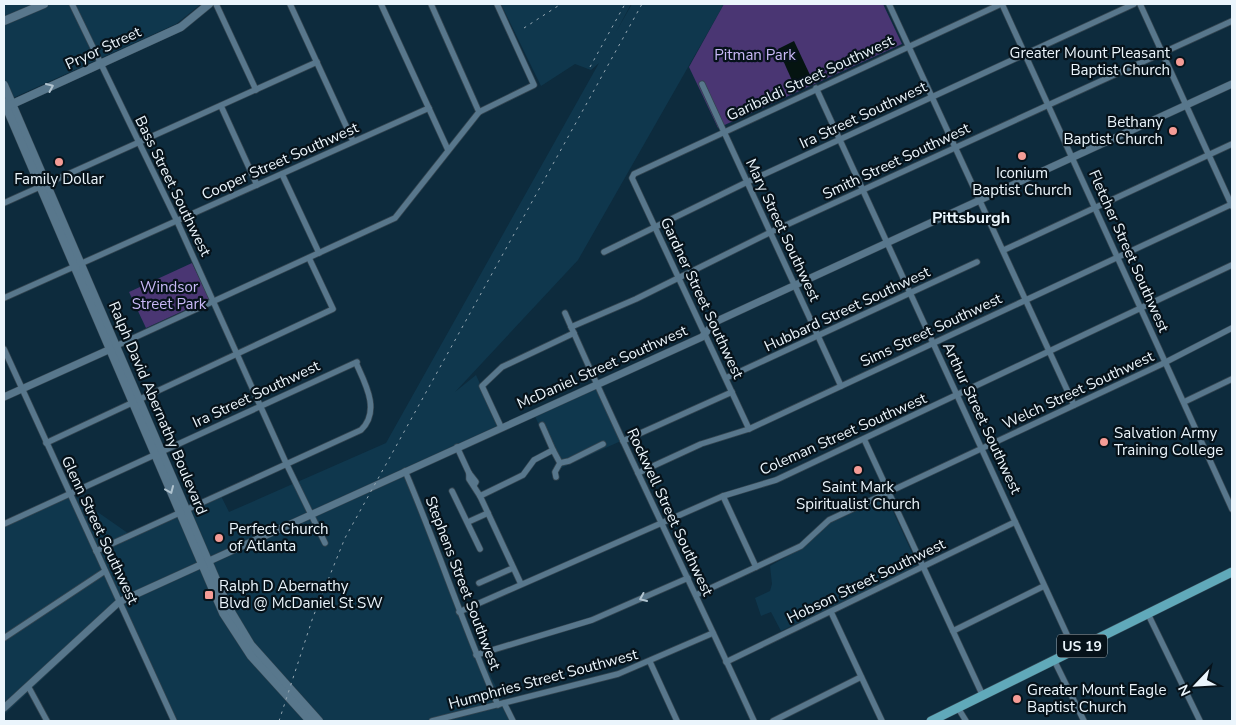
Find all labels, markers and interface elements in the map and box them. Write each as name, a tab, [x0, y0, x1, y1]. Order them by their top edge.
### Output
street label: Pryor Street	[62, 21, 145, 74]
street label: Garibaldi Street Southwest	[723, 30, 897, 126]
place label: Greater Mount Pleasant Baptist Church	[1010, 43, 1171, 80]
park label: Pitman Park	[714, 45, 796, 65]
marker: Greater Mount Pleasant Baptist Church	[1174, 56, 1186, 68]
street label: Ira Street Southwest	[796, 76, 931, 153]
one-way arrow	[45, 82, 54, 93]
place label: Bethany Baptist Church	[1063, 112, 1163, 149]
street label: Bass Street Southwest	[130, 113, 216, 260]
street label: Cooper Street Southwest	[198, 117, 362, 205]
street label: Smith Street Southwest	[819, 118, 974, 204]
marker: Bethany Baptist Church	[1167, 125, 1179, 137]
marker: Iconium Baptist Church	[1016, 150, 1028, 162]
street label: Mary Street Southwest	[741, 155, 825, 305]
marker: Family Dollar	[53, 156, 65, 168]
place label: Iconium Baptist Church	[972, 163, 1072, 200]
street label: Fletcher Street Southwest	[1084, 167, 1174, 336]
place label: Family Dollar	[14, 169, 104, 189]
district label: Pittsburgh	[932, 207, 1010, 229]
street label: Gardner Street Southwest	[656, 214, 749, 383]
street label: Hubbard Street Southwest	[761, 261, 934, 356]
park label: Windsor Street Park	[132, 277, 207, 314]
street label: Sims Street Southwest	[857, 288, 1006, 372]
street label: Ralph David Abernathy Boulevard	[104, 298, 212, 518]
street label: McDaniel Street Southwest	[514, 320, 691, 414]
street label: Arthur Street Southwest	[938, 339, 1026, 498]
street label: Welch Street Southwest	[999, 346, 1158, 434]
street label: Ira Street Southwest	[189, 355, 324, 432]
street label: Coleman Street Southwest	[756, 388, 930, 480]
place label: Salvation Army Training College	[1114, 423, 1223, 460]
street label: Rockwell Street Southwest	[622, 425, 718, 600]
marker: Salvation Army Training College	[1098, 436, 1110, 448]
street label: Glenn Street Southwest	[57, 453, 143, 608]
marker: Saint Mark Spiritualist Church	[852, 464, 864, 476]
place label: Saint Mark Spiritualist Church	[796, 477, 920, 514]
one-way arrow	[164, 485, 175, 494]
street label: Stephens Street Southwest	[421, 493, 506, 673]
place label: Perfect Church of Atlanta	[229, 519, 329, 556]
marker: Perfect Church of Atlanta	[213, 532, 225, 544]
street label: Hobson Street Southwest	[784, 534, 949, 628]
place label: Ralph D Abernathy Blvd @ McDaniel St SW	[219, 576, 383, 613]
marker: Ralph D Abernathy Blvd @ McDaniel St SW	[203, 589, 215, 601]
one-way arrow	[639, 591, 648, 602]
road number: US 19	[1057, 634, 1107, 658]
street label: Humphries Street Southwest	[446, 644, 641, 714]
north arrow	[1171, 660, 1221, 710]
place label: Greater Mount Eagle Baptist Church	[1027, 680, 1166, 717]
text: N	[1174, 682, 1195, 699]
marker: Greater Mount Eagle Baptist Church	[1011, 693, 1023, 705]

